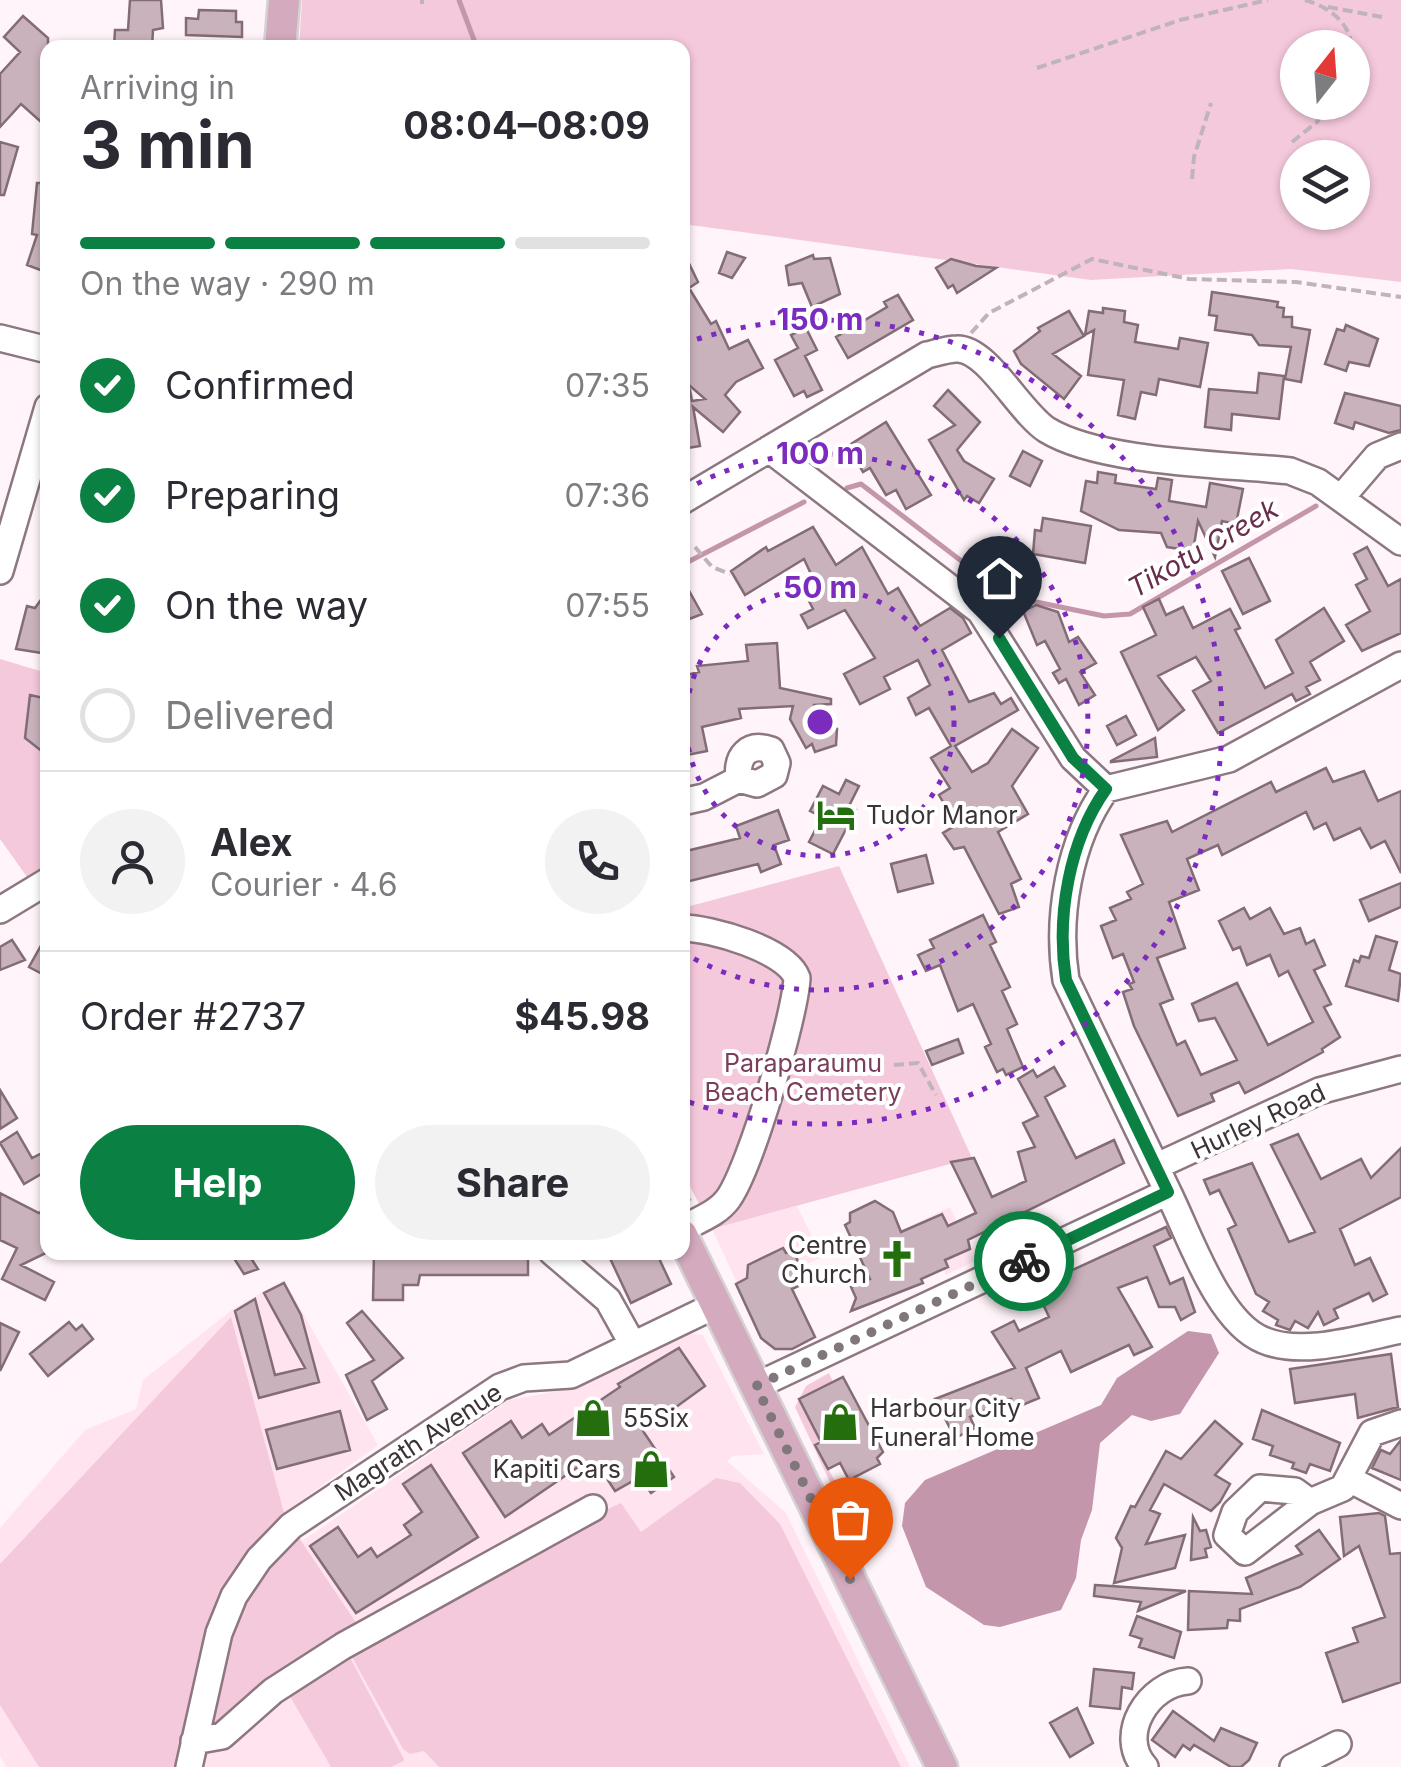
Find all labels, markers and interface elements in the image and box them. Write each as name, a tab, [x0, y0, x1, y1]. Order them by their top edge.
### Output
north arrow	[1280, 30, 1370, 120]
map controls	[1280, 30, 1370, 230]
text: Arriving in	[80, 68, 235, 107]
text: 08:04–08:09	[403, 102, 650, 148]
text: 3 min	[80, 105, 255, 184]
button: layers	[1280, 140, 1370, 230]
text: On the way · 290 m	[80, 264, 375, 303]
text: 150 m	[777, 301, 863, 337]
icon: check	[80, 358, 135, 413]
text: Confirmed	[165, 362, 355, 408]
text: 07:35	[565, 366, 650, 405]
text: 100 m	[776, 435, 864, 471]
icon: check	[80, 468, 135, 523]
text: Preparing	[165, 472, 340, 518]
text: 07:36	[565, 476, 650, 515]
water label: Tikotu Creek	[1122, 491, 1285, 605]
pin	[957, 536, 1042, 639]
icon: home	[972, 551, 1027, 606]
text: 50 m	[783, 569, 857, 605]
icon: check	[80, 578, 135, 633]
text: On the way	[165, 582, 368, 628]
text: 07:55	[565, 586, 650, 625]
text: Delivered	[165, 692, 335, 738]
centre of rings	[802, 704, 838, 740]
hotel icon: Tudor Manor	[815, 794, 857, 836]
place label: Tudor Manor	[866, 800, 1018, 830]
button: person	[80, 809, 185, 914]
button: phone	[545, 809, 650, 914]
text: Alex	[210, 819, 293, 865]
text: Courier · 4.6	[210, 865, 398, 904]
text: Order #2737	[80, 993, 306, 1039]
text: $45.98	[514, 993, 650, 1039]
park label: Paraparaumu Beach Cemetery	[705, 1048, 902, 1107]
street label: Hurley Road	[1186, 1077, 1330, 1165]
button: Help	[80, 1125, 355, 1240]
button: Share	[375, 1125, 650, 1240]
courier	[974, 1211, 1074, 1311]
place label: Centre Church	[781, 1230, 867, 1289]
icon: bike	[997, 1234, 1052, 1289]
church icon: Centre Church	[876, 1238, 918, 1280]
street label: Magrath Avenue	[329, 1377, 507, 1507]
place label: Harbour City Funeral Home	[870, 1393, 1035, 1452]
shop icon: 55Six	[572, 1397, 614, 1439]
shop icon: Harbour City Funeral Home	[819, 1401, 861, 1443]
place label: 55Six	[623, 1403, 689, 1433]
shop icon: Kapiti Cars	[630, 1448, 672, 1490]
place label: Kapiti Cars	[493, 1454, 621, 1484]
pin	[808, 1477, 893, 1580]
icon: bag	[823, 1492, 878, 1547]

